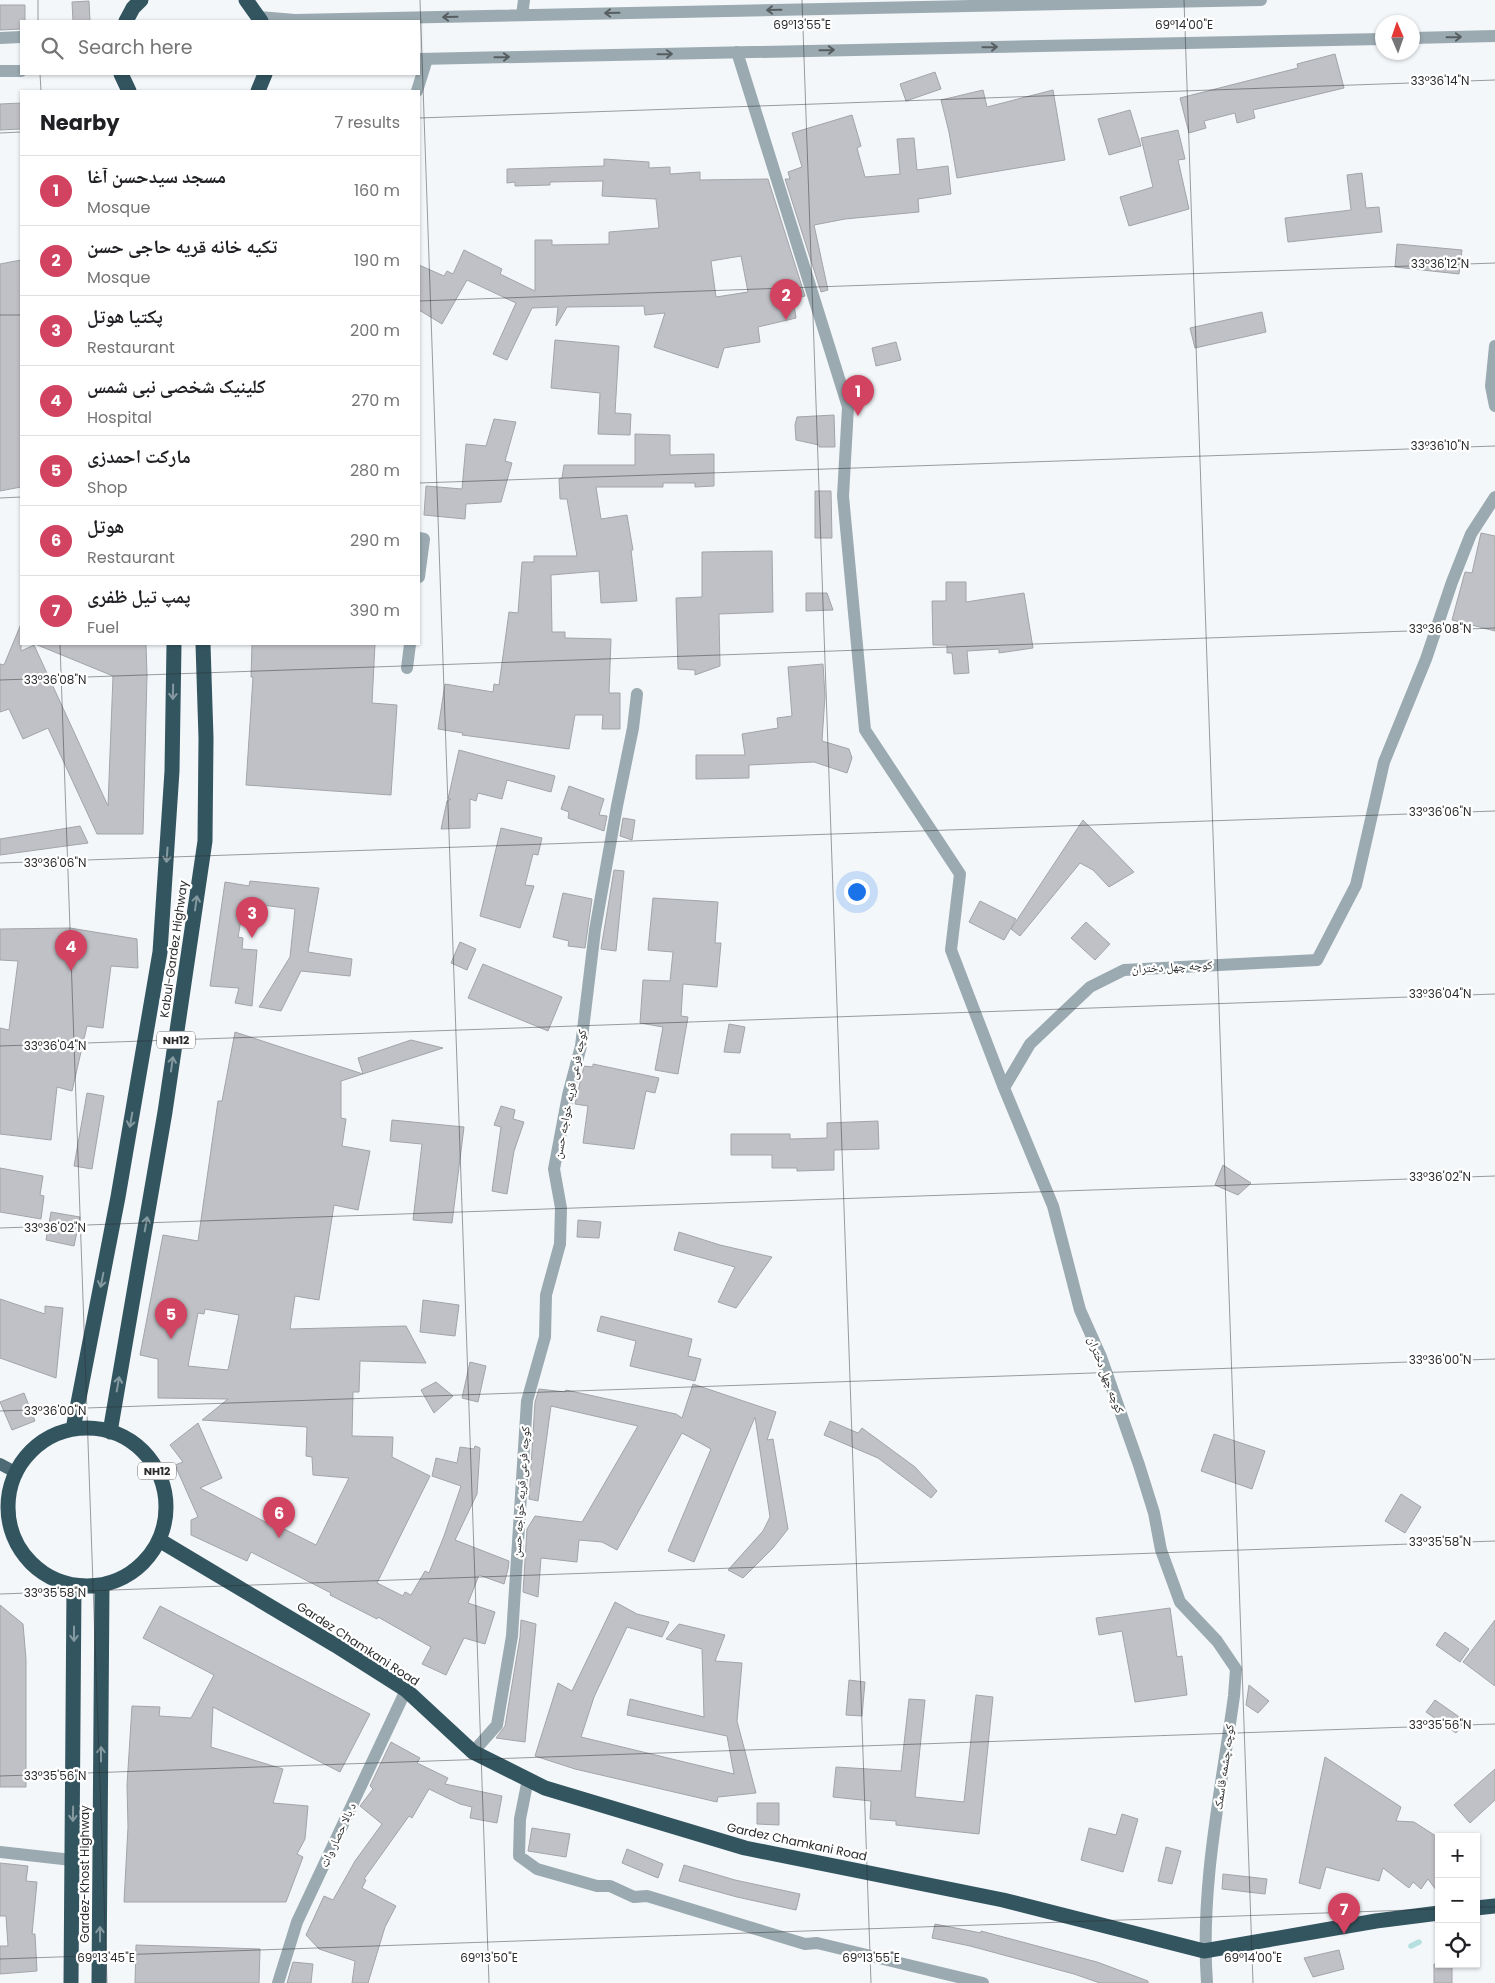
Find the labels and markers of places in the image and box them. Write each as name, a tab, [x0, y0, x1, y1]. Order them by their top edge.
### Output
pin: 2	[770, 279, 802, 320]
pin: 1	[842, 375, 874, 416]
pin: 3	[236, 897, 268, 938]
pin: 4	[55, 930, 87, 971]
pin: 5	[155, 1298, 187, 1339]
pin: 6	[263, 1497, 295, 1538]
pin: 7	[1328, 1893, 1360, 1934]

